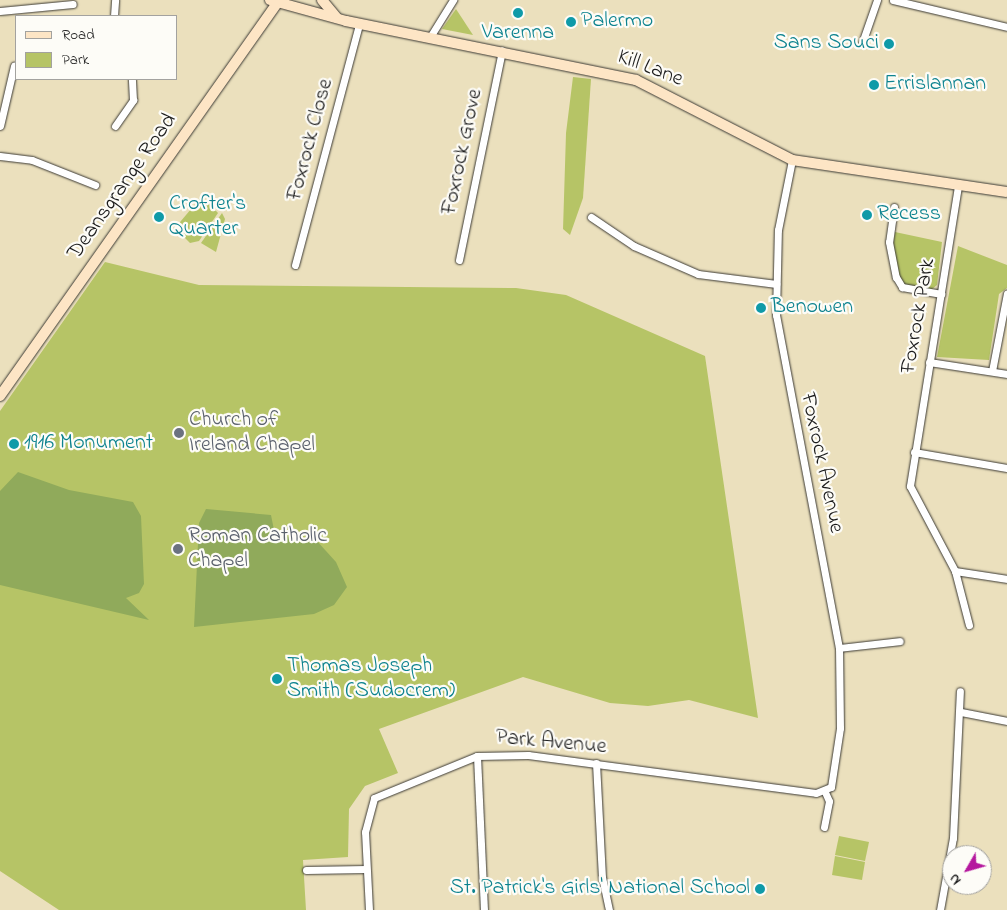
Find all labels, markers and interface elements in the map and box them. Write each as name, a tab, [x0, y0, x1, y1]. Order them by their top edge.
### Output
marker: Varenna	[512, 7, 524, 19]
place label: Palermo	[581, 9, 653, 35]
legend	[15, 15, 178, 80]
marker: Palermo	[565, 16, 577, 28]
place label: Varenna	[482, 21, 554, 47]
text: Road	[62, 24, 95, 46]
place label: Sans Souci	[774, 31, 879, 57]
marker: Sans Souci	[883, 38, 895, 50]
street label: Kill Lane	[613, 44, 687, 94]
text: Park	[62, 49, 89, 71]
place label: Errislannan	[884, 72, 986, 98]
street label: Foxrock Close	[282, 76, 340, 204]
marker: Errislannan	[868, 79, 880, 91]
street label: Foxrock Grove	[437, 87, 489, 217]
street label: Deansgrange Road	[63, 109, 183, 265]
place label: Crofter's Quarter	[169, 191, 246, 242]
place label: Recess	[877, 202, 941, 228]
marker: Recess	[861, 209, 873, 221]
marker: Crofter's Quarter	[153, 211, 165, 223]
street label: Foxrock Park	[896, 256, 942, 376]
place label: Benowen	[771, 295, 853, 321]
marker: Benowen	[755, 302, 767, 314]
street label: Foxrock Avenue	[793, 391, 849, 535]
place label: Church of Ireland Chapel	[189, 407, 315, 458]
marker: Church of Ireland Chapel	[173, 427, 185, 439]
place label: 1916 Monument	[24, 431, 153, 457]
marker: 1916 Monument	[8, 438, 20, 450]
place label: Roman Catholic Chapel	[188, 523, 327, 574]
marker: Roman Catholic Chapel	[172, 543, 184, 555]
place label: Thomas Joseph Smith (Sudocrem)	[287, 653, 455, 704]
marker: Thomas Joseph Smith (Sudocrem)	[271, 673, 283, 685]
street label: Park Avenue	[495, 725, 607, 761]
north arrow	[942, 845, 992, 895]
text: N	[944, 869, 967, 889]
place label: St. Patrick's Girls' National School	[450, 876, 750, 902]
marker: St. Patrick's Girls' National School	[754, 883, 766, 895]

